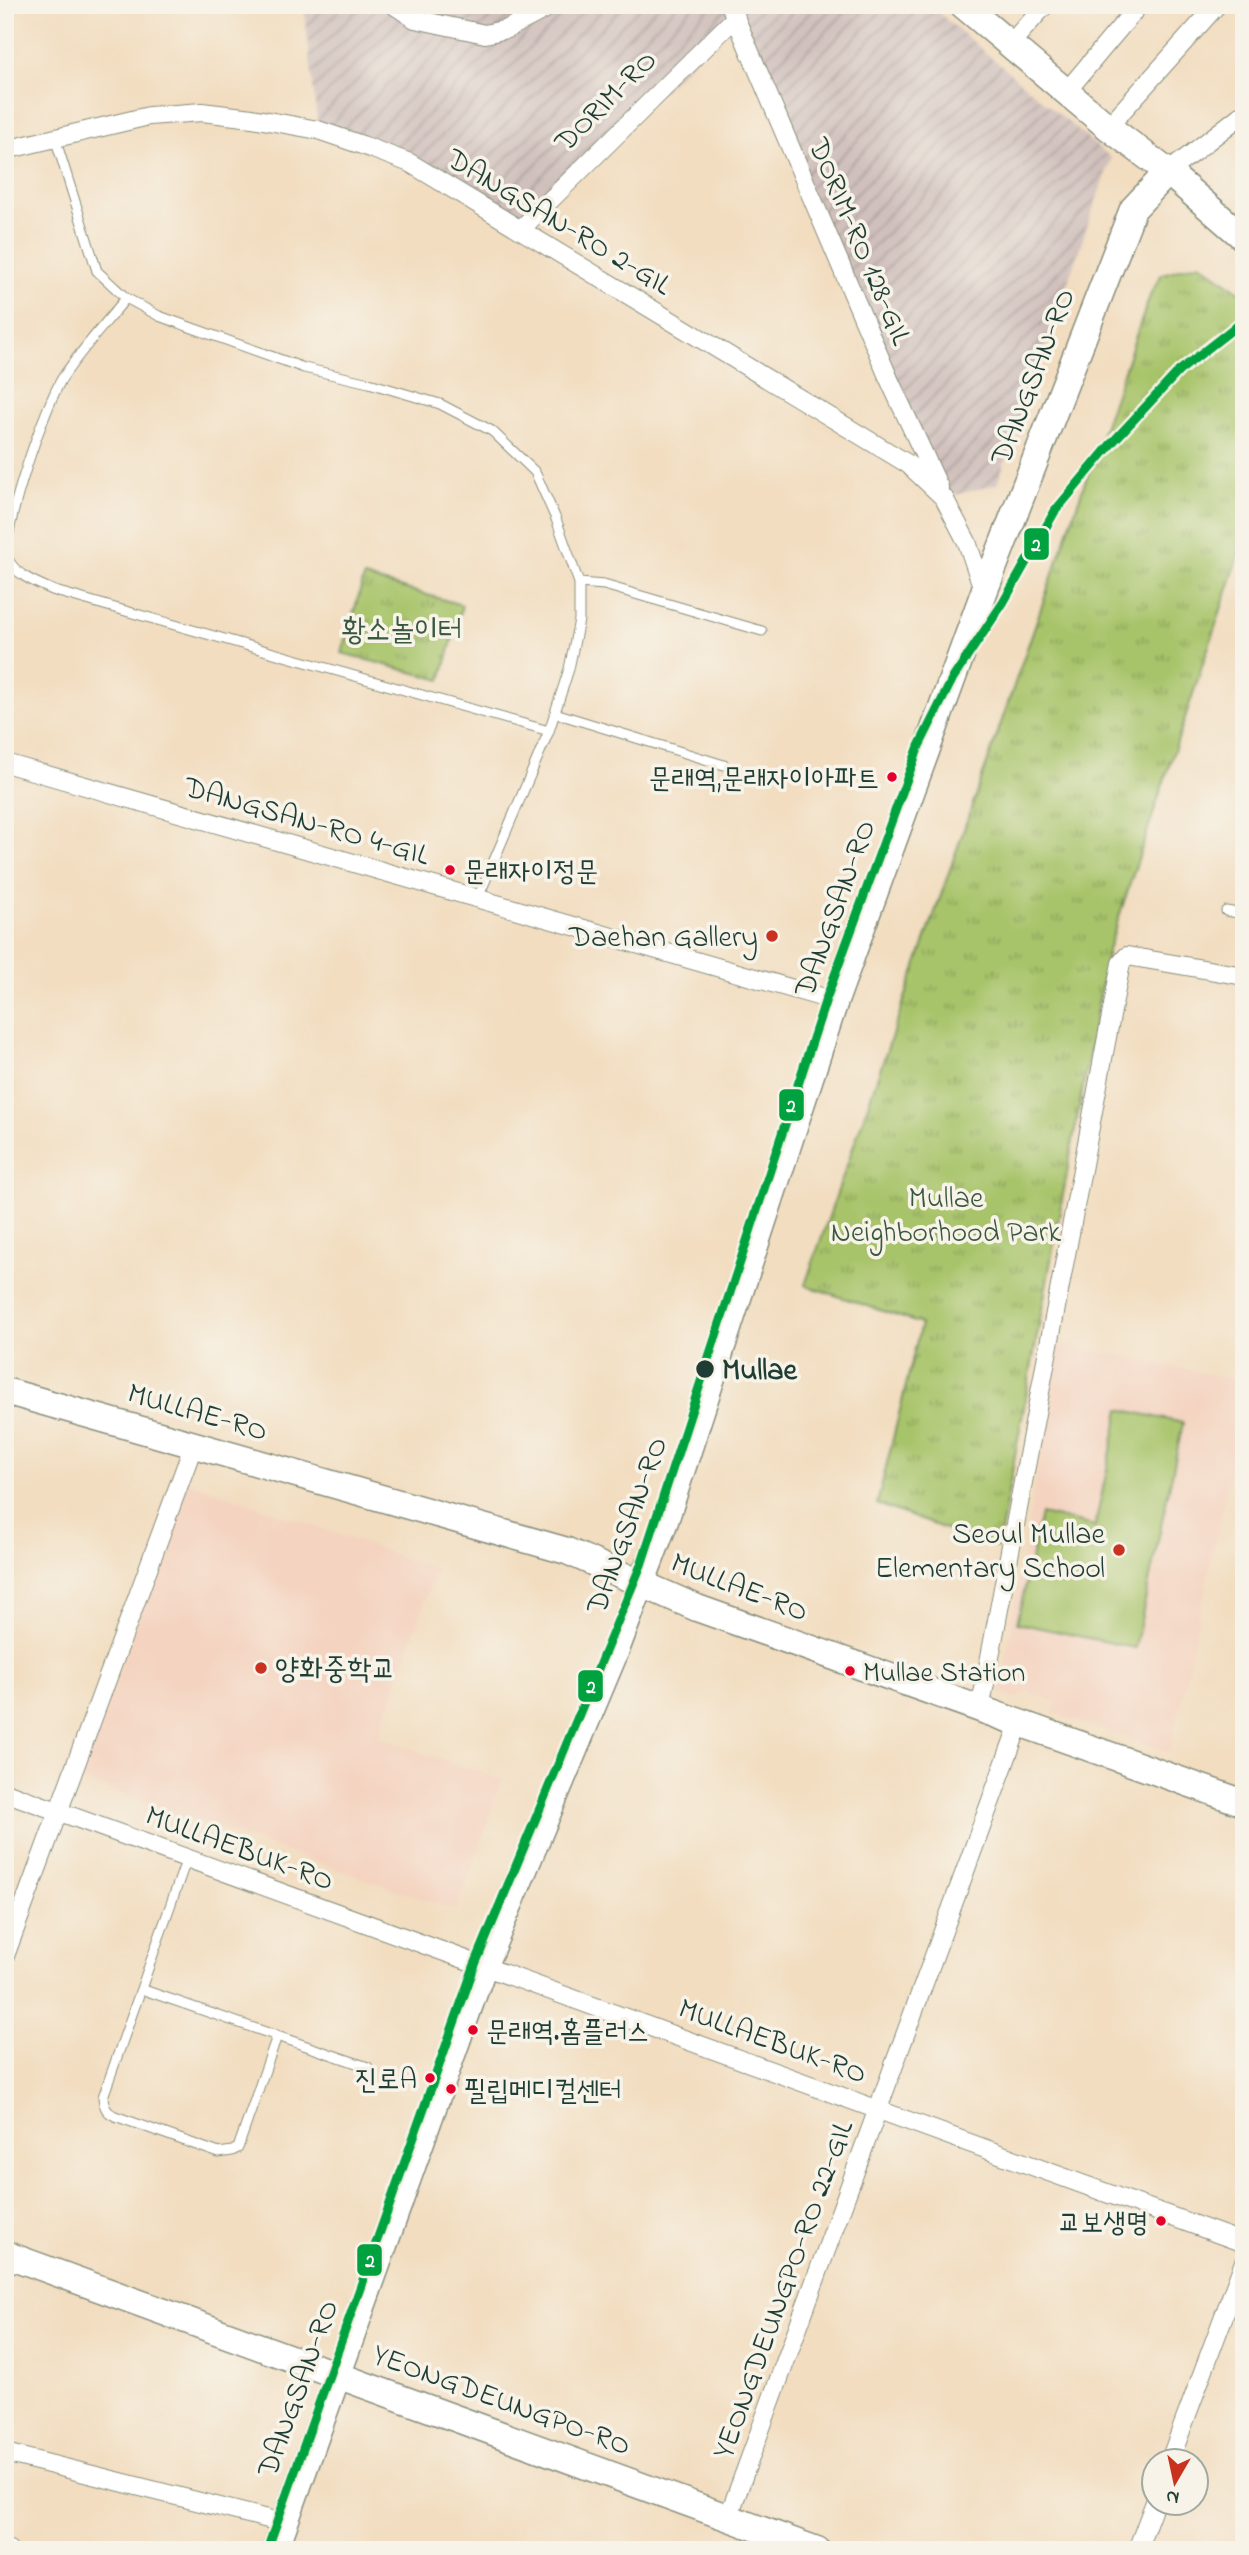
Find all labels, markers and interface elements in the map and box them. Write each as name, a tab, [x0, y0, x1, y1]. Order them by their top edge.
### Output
street label: DORIM-RO	[545, 41, 669, 164]
street label: DORIM-RO 128-GIL	[794, 131, 922, 353]
street label: DANGSAN-RO 2-GIL	[437, 138, 680, 309]
street label: DANGSAN-RO	[981, 283, 1089, 472]
line badge: 2	[1023, 527, 1050, 561]
text: 2	[1030, 533, 1041, 560]
park label: 황소놀이터	[342, 610, 462, 654]
place label: 문래역,문래자이아파트	[649, 760, 879, 801]
street label: DANGSAN-RO 4-GIL	[177, 767, 435, 879]
marker: 문래역,문래자이아파트	[885, 770, 899, 784]
street label: DANGSAN-RO	[784, 814, 889, 1005]
place label: 문래자이정문	[463, 853, 598, 894]
marker: 문래자이정문	[443, 863, 457, 877]
place label: Daehan Gallery	[568, 917, 758, 961]
marker: Daehan Gallery	[764, 928, 780, 944]
line badge: 2	[778, 1088, 805, 1122]
text: 2	[785, 1094, 796, 1121]
park label: Mullae Neighborhood Park	[831, 1178, 1062, 1256]
place label: Mullae	[722, 1350, 799, 1394]
marker: Mullae	[694, 1358, 716, 1380]
street label: MULLAE-RO	[122, 1373, 272, 1455]
street label: DANGSAN-RO	[576, 1431, 681, 1622]
place label: Seoul Mullae Elementary School	[875, 1514, 1106, 1592]
street label: MULLAE-RO	[664, 1542, 814, 1635]
marker: Seoul Mullae Elementary School	[1111, 1542, 1127, 1558]
place label: 양화중학교	[275, 1649, 396, 1693]
place label: Mullae Station	[863, 1654, 1025, 1695]
marker: 양화중학교	[253, 1660, 269, 1676]
marker: Mullae Station	[843, 1664, 857, 1678]
line badge: 2	[577, 1669, 604, 1703]
text: 2	[585, 1675, 596, 1702]
street label: MULLAEBUK-RO	[139, 1795, 339, 1904]
street label: MULLAEBUK-RO	[672, 1988, 872, 2097]
place label: 문래역.홈플러스	[486, 2013, 649, 2054]
marker: 문래역.홈플러스	[466, 2023, 480, 2037]
place label: 진로A	[355, 2061, 417, 2102]
marker: 진로A	[423, 2071, 437, 2085]
place label: 필립메디컬센터	[464, 2072, 622, 2113]
marker: 필립메디컬센터	[444, 2082, 458, 2096]
street label: YEONGDEUNGPO-RO 22-GIL	[703, 2114, 867, 2466]
place label: 교보생명	[1058, 2204, 1148, 2245]
marker: 교보생명	[1154, 2214, 1168, 2228]
line badge: 2	[356, 2243, 383, 2277]
text: 2	[364, 2249, 375, 2276]
street label: DANGSAN-RO	[247, 2294, 352, 2485]
street label: YEONGDEUNGPO-RO	[366, 2335, 636, 2469]
north arrow	[1140, 2446, 1210, 2516]
text: N	[1164, 2482, 1181, 2511]

